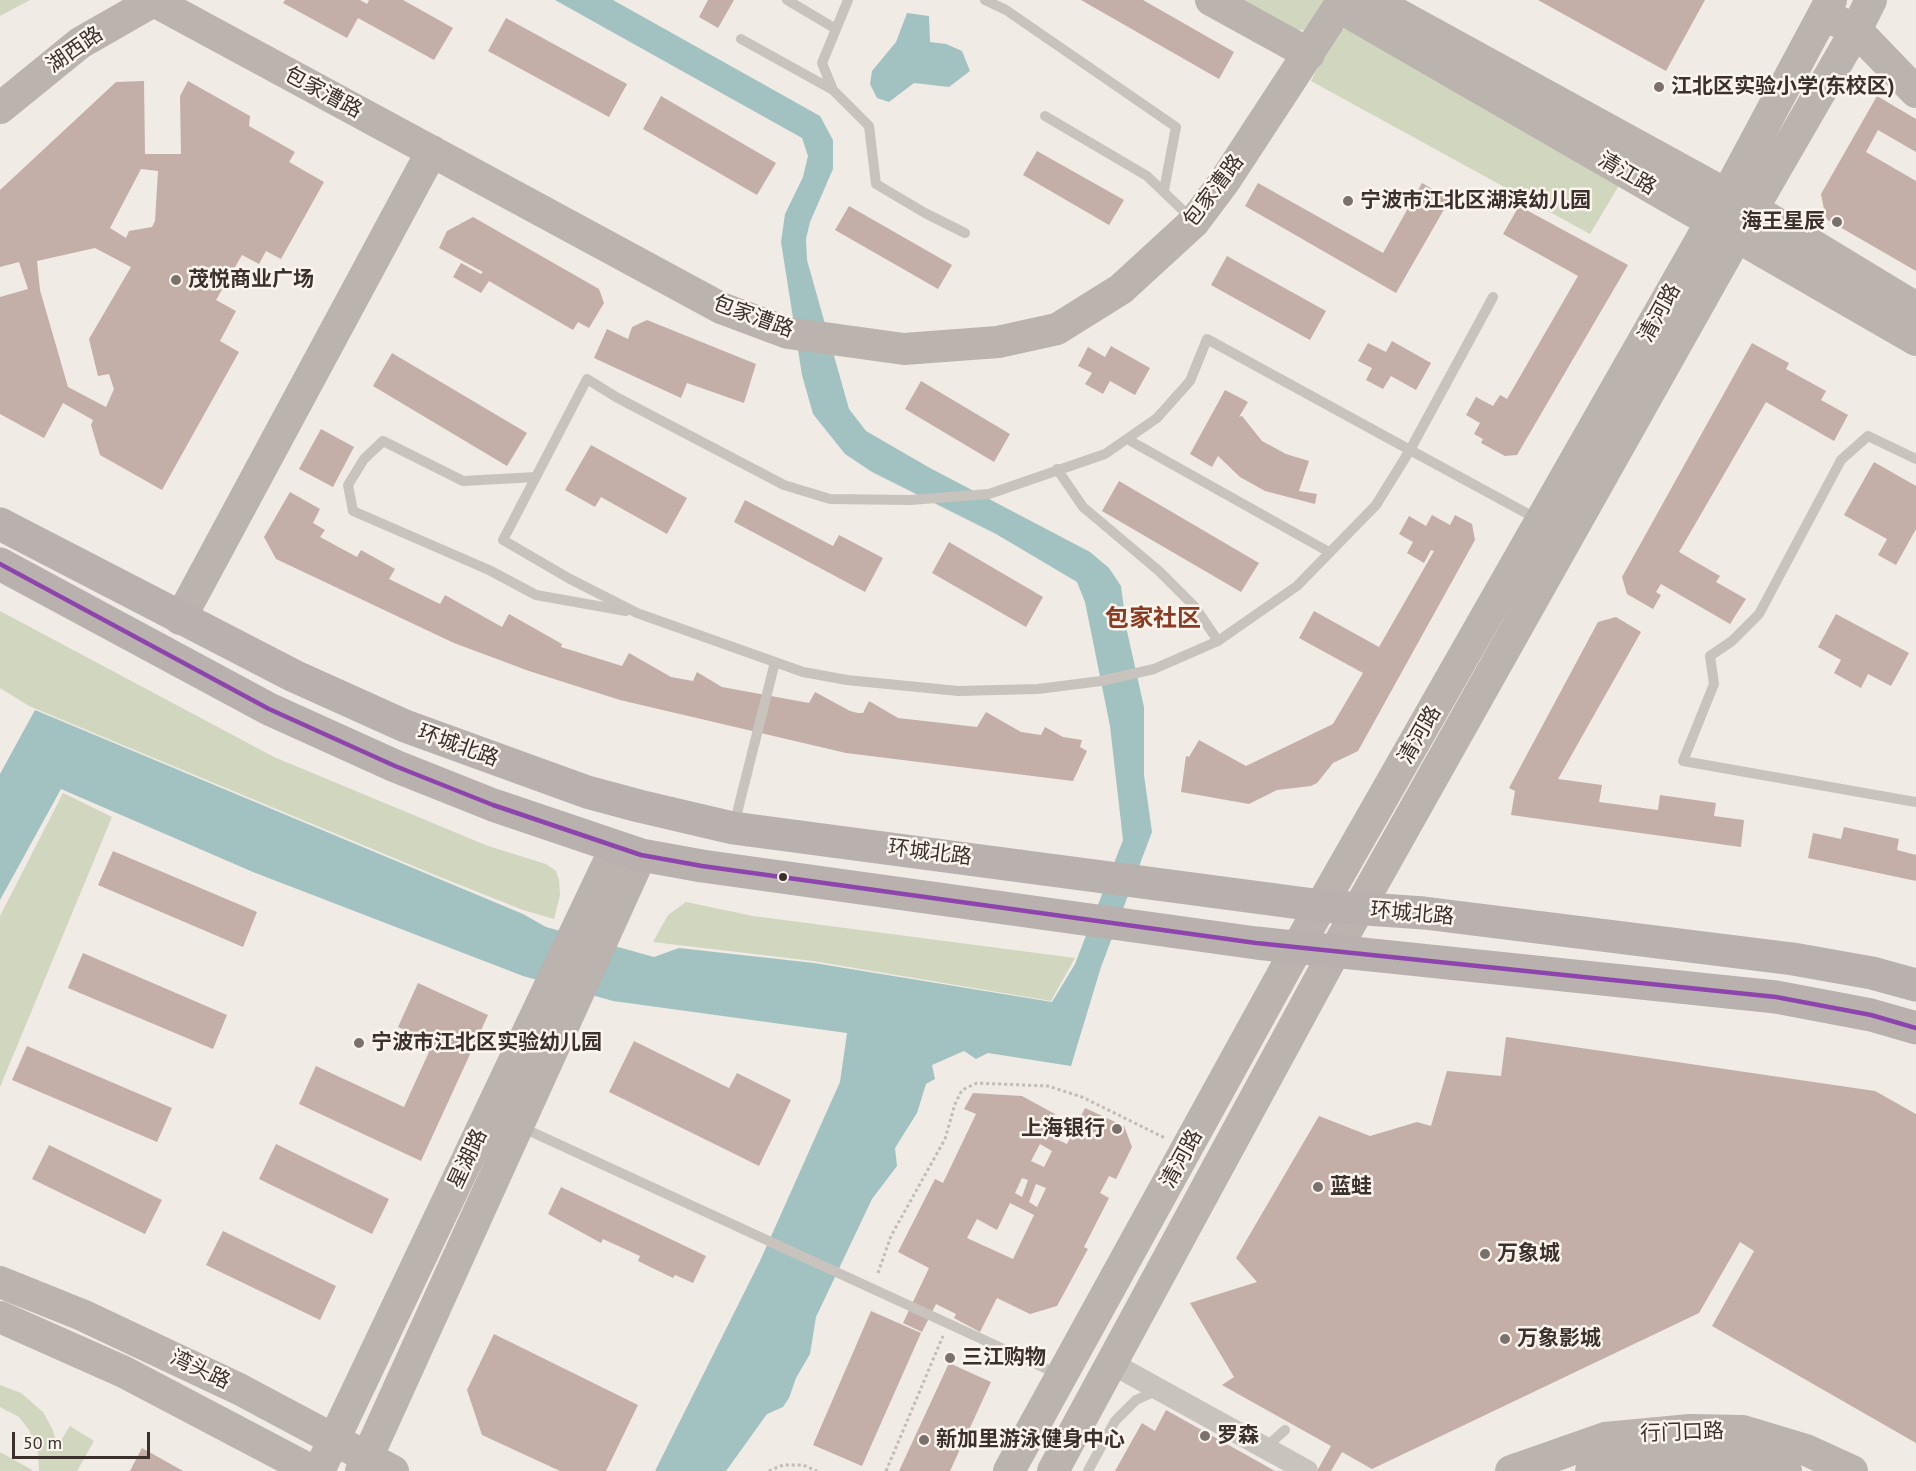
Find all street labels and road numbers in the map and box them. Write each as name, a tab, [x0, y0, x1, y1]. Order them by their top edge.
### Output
street label: 湖西路	[42, 22, 108, 78]
street label: 包家漕路	[280, 62, 366, 124]
street label: 清江路	[1593, 147, 1661, 201]
street label: 包家漕路	[1179, 150, 1249, 232]
street label: 清河路	[1634, 279, 1686, 347]
street label: 包家漕路	[709, 291, 797, 343]
street label: 清河路	[1393, 701, 1447, 769]
street label: 环城北路	[414, 720, 502, 772]
street label: 环城北路	[887, 835, 973, 871]
street label: 环城北路	[1369, 898, 1455, 930]
street label: 星湖路	[443, 1125, 493, 1193]
street label: 清河路	[1156, 1125, 1208, 1193]
street label: 湾头路	[166, 1345, 234, 1395]
street label: 行门口路	[1640, 1419, 1724, 1447]

